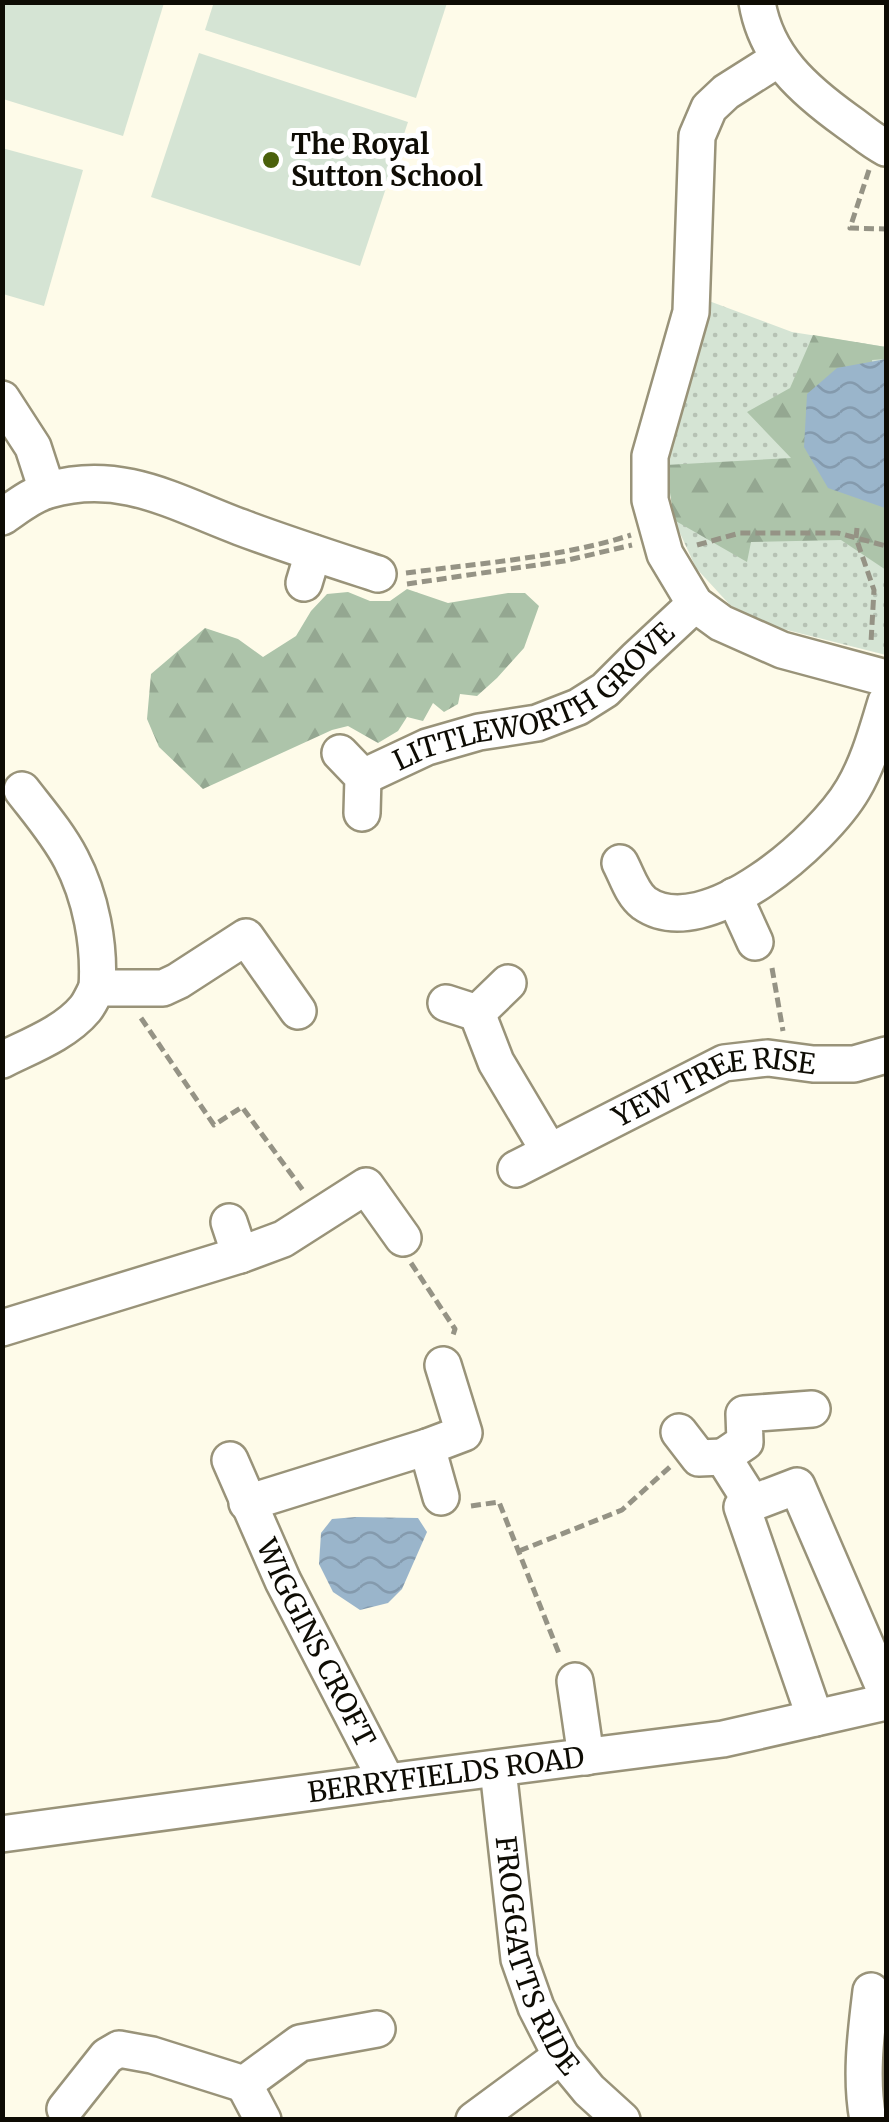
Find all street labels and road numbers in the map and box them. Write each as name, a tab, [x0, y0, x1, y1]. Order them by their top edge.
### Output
street label: LITTLEWORTH GROVE	[387, 614, 682, 778]
street label: YEW TREE RISE	[605, 1040, 818, 1135]
street label: WIGGINS CROFT	[248, 1532, 384, 1753]
street label: BERRYFIELDS ROAD	[305, 1739, 587, 1811]
street label: FROGGATTS RIDE	[488, 1834, 587, 2082]

